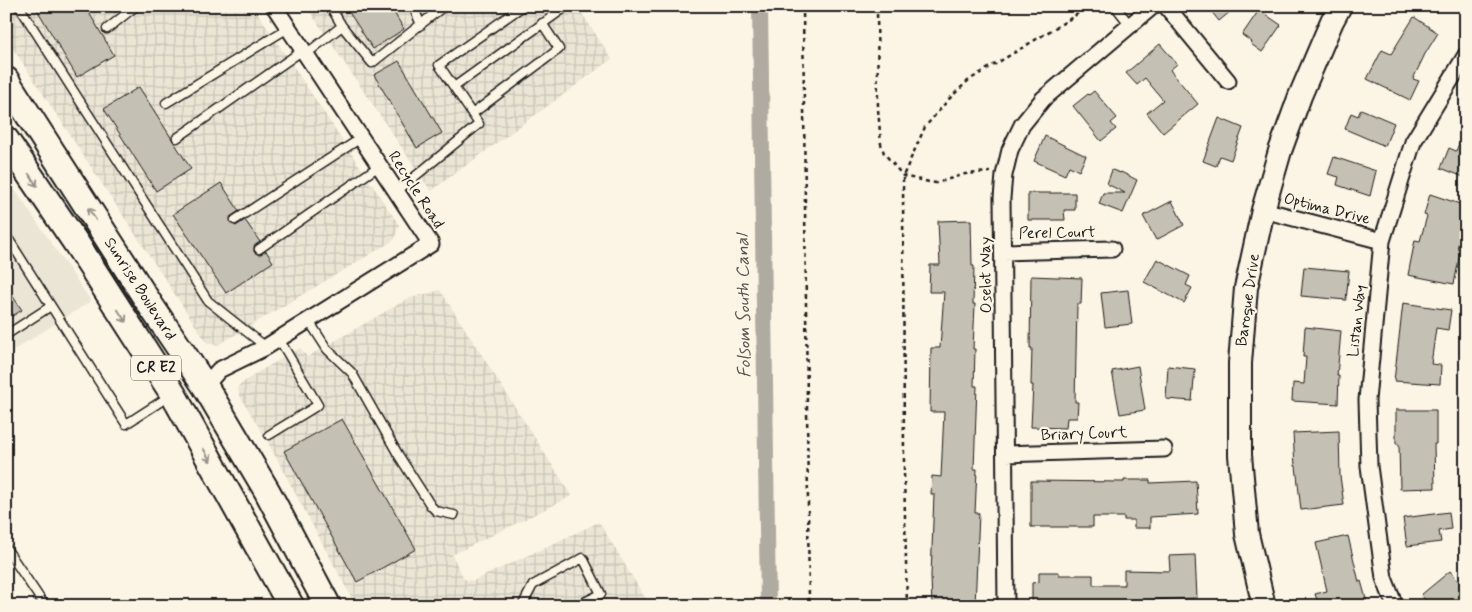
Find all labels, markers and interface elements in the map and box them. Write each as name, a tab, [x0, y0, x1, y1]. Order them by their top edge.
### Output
street label: Recycle Road	[383, 147, 449, 233]
one-way arrow	[28, 173, 39, 187]
street label: Optima Drive	[1282, 188, 1373, 230]
one-way arrow	[86, 207, 96, 221]
street label: Perel Court	[1018, 222, 1096, 244]
water label: Folsom South Canal	[731, 232, 757, 378]
street label: Sunrise Boulevard	[99, 234, 181, 344]
street label: Oselot Way	[975, 236, 997, 314]
street label: Baroque Drive	[1231, 252, 1265, 348]
street label: Listan Way	[1343, 284, 1371, 358]
one-way arrow	[117, 309, 128, 323]
road number: CR E2	[131, 356, 181, 380]
street label: Briary Court	[1040, 422, 1128, 446]
one-way arrow	[202, 447, 212, 461]

